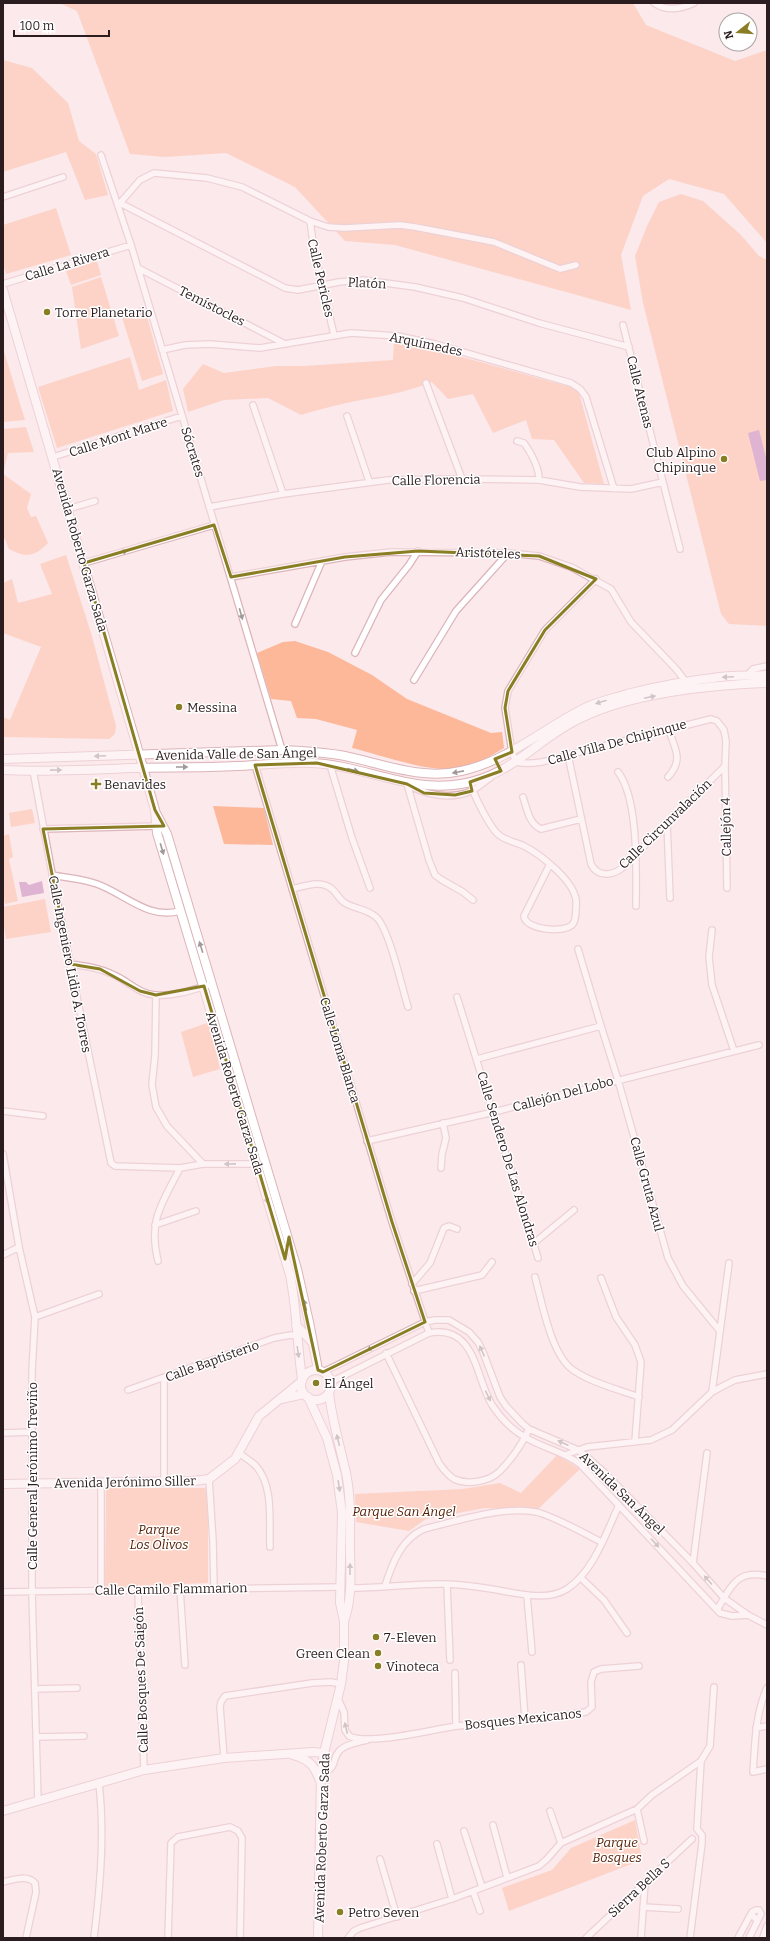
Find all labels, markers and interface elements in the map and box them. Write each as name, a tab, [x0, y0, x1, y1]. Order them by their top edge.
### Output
scale bar	[14, 12, 109, 38]
north arrow	[718, 12, 758, 52]
text: 100 m	[20, 19, 55, 33]
text: N	[721, 28, 736, 41]
street label: Calle Pericles	[305, 237, 337, 319]
street label: Calle La Rivera	[23, 244, 111, 284]
street label: Platón	[347, 275, 387, 292]
street label: Temístocles	[176, 283, 248, 329]
place label: Torre Planetario	[55, 305, 152, 320]
marker: Torre Planetario	[42, 307, 52, 317]
street label: Arquímedes	[388, 329, 464, 359]
street label: Calle Atenas	[624, 354, 656, 430]
street label: Calle Mont Matre	[67, 414, 169, 460]
street label: Sócrates	[178, 425, 208, 479]
place label: Club Alpino Chipinque	[646, 445, 716, 475]
marker: Club Alpino Chipinque	[719, 454, 729, 464]
street label: Avenida Roberto Garza Sada	[49, 466, 111, 634]
street label: Calle Florencia	[391, 472, 481, 488]
street label: Aristóteles	[455, 544, 521, 562]
one-way arrow	[116, 549, 128, 555]
one-way arrow	[238, 609, 244, 621]
one-way arrow	[721, 674, 734, 680]
one-way arrow	[644, 693, 657, 699]
one-way arrow	[594, 699, 606, 705]
place label: Messina	[187, 700, 237, 715]
marker: Messina	[174, 702, 184, 712]
street label: Calle Villa De Chipinque	[546, 716, 688, 768]
street label: Avenida Valle de San Ángel	[155, 745, 317, 763]
one-way arrow	[93, 753, 106, 759]
one-way arrow	[176, 764, 189, 770]
one-way arrow	[50, 767, 63, 773]
one-way arrow	[347, 768, 359, 774]
one-way arrow	[452, 769, 464, 775]
street label: Calle Circunvalación	[616, 775, 715, 872]
place label: Benavides	[104, 777, 166, 792]
marker: Benavides	[91, 779, 101, 789]
street label: Callejón 4	[718, 797, 734, 857]
one-way arrow	[159, 843, 165, 855]
street label: Calle Ingeniero Lidio A. Torres	[45, 874, 95, 1054]
one-way arrow	[198, 940, 204, 952]
street label: Calle Loma Blanca	[317, 995, 363, 1105]
street label: Avenida Roberto Garza Sada	[203, 1010, 267, 1176]
street label: Calle Sendero De Las Alondras	[474, 1070, 542, 1248]
street label: Callejón Del Lobo	[511, 1073, 615, 1115]
street label: Calle Gruta Azul	[627, 1135, 667, 1233]
one-way arrow	[223, 1161, 236, 1167]
one-way arrow	[263, 1193, 269, 1205]
one-way arrow	[302, 1299, 308, 1312]
street label: Calle Baptisterio	[163, 1337, 261, 1385]
one-way arrow	[366, 1344, 378, 1351]
one-way arrow	[479, 1345, 485, 1356]
one-way arrow	[295, 1346, 301, 1358]
place label: El Ángel	[324, 1376, 374, 1391]
marker: El Ángel	[311, 1378, 321, 1388]
street label: Calle General Jerónimo Treviño	[25, 1382, 40, 1570]
one-way arrow	[485, 1390, 491, 1402]
one-way arrow	[335, 1434, 341, 1446]
one-way arrow	[557, 1440, 569, 1446]
street label: Avenida San Ángel	[576, 1449, 668, 1538]
street label: Avenida Jerónimo Siller	[54, 1473, 196, 1491]
one-way arrow	[336, 1480, 342, 1492]
park label: Parque San Ángel	[352, 1504, 456, 1519]
park label: Parque Los Olivos	[130, 1522, 188, 1552]
one-way arrow	[650, 1538, 660, 1548]
one-way arrow	[347, 1562, 353, 1575]
one-way arrow	[703, 1575, 712, 1585]
street label: Calle Camilo Flammarion	[95, 1580, 248, 1598]
street label: Calle Bosques De Saigón	[131, 1606, 151, 1753]
place label: 7-Eleven	[384, 1630, 437, 1645]
marker: 7-Eleven	[371, 1632, 381, 1642]
place label: Green Clean	[296, 1646, 371, 1661]
marker: Green Clean	[373, 1648, 383, 1658]
place label: Vinoteca	[386, 1659, 439, 1674]
marker: Vinoteca	[373, 1661, 383, 1671]
street label: Bosques Mexicanos	[464, 1705, 582, 1733]
one-way arrow	[343, 1722, 349, 1735]
street label: Avenida Roberto Garza Sada	[312, 1753, 332, 1923]
park label: Parque Bosques	[592, 1835, 642, 1865]
street label: Sierra Bella S	[605, 1856, 673, 1920]
place label: Petro Seven	[348, 1905, 420, 1920]
marker: Petro Seven	[335, 1907, 345, 1917]

